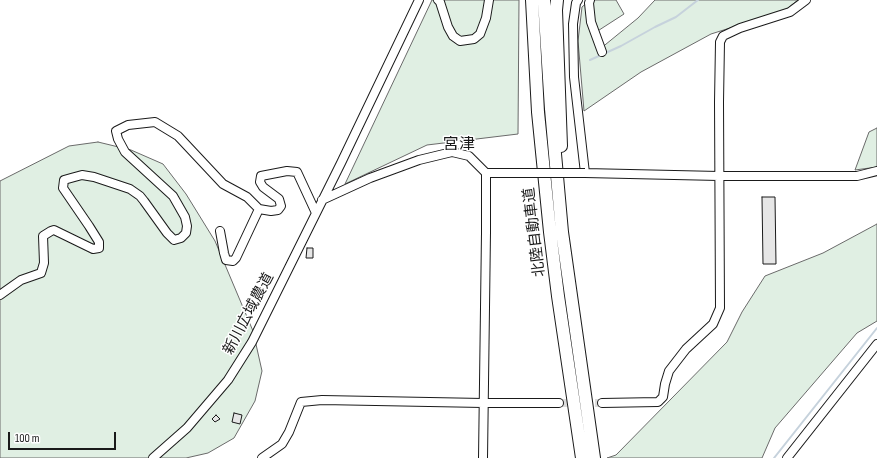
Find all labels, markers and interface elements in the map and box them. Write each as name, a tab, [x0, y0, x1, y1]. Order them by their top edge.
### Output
district label: 宮津	[443, 135, 475, 155]
street label: 北陸自動車道	[521, 186, 549, 278]
street label: 新川広域農道	[220, 270, 278, 358]
scale bar	[10, 424, 118, 450]
text: 100 m	[15, 431, 40, 446]

